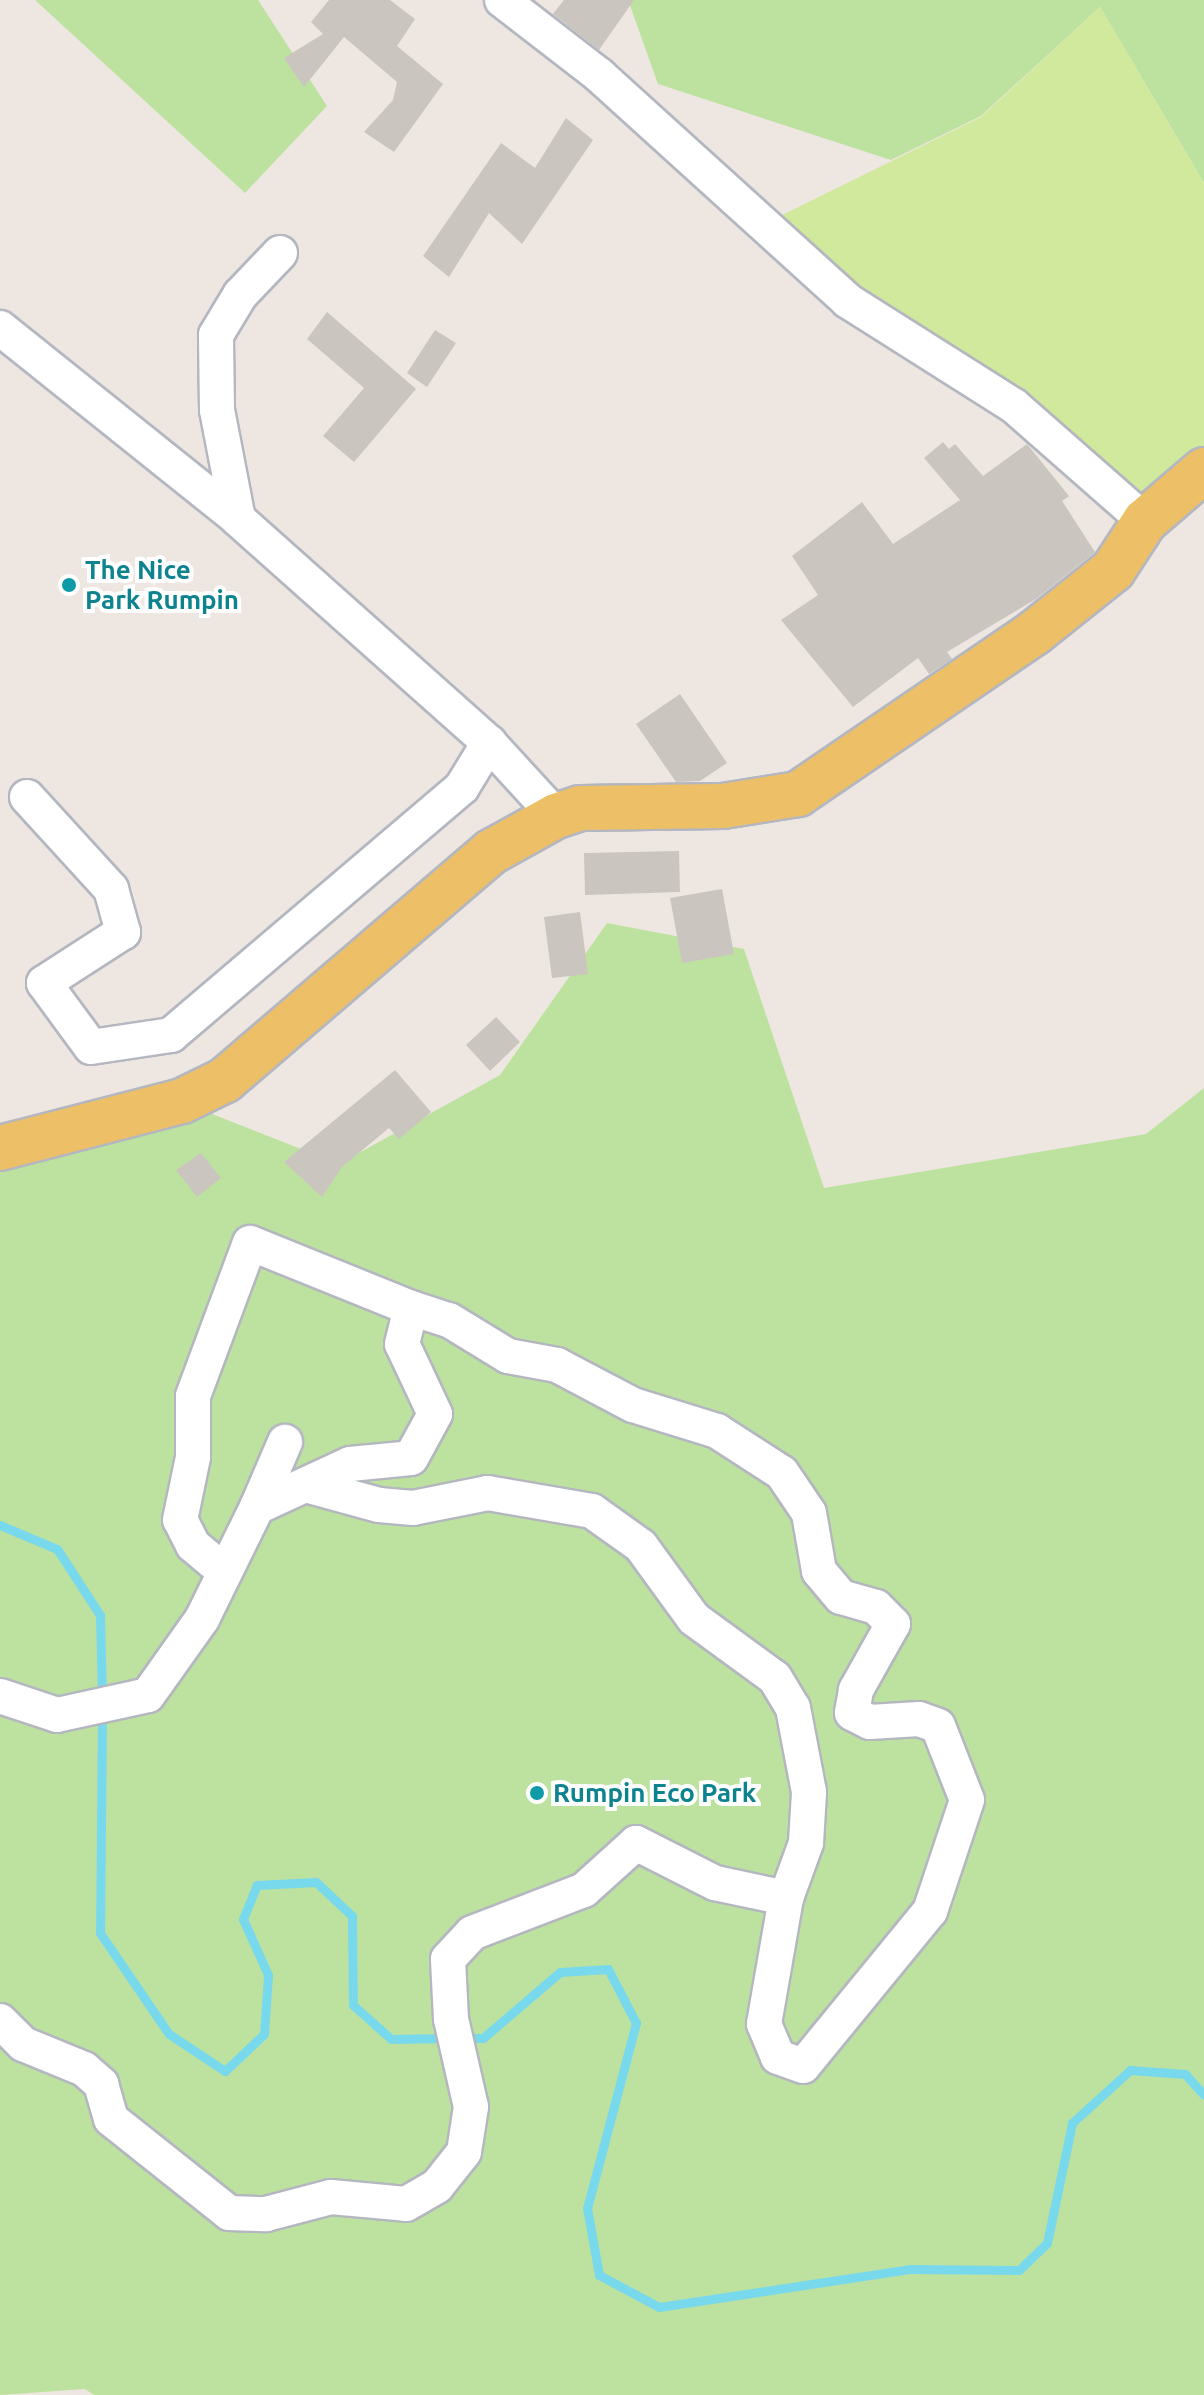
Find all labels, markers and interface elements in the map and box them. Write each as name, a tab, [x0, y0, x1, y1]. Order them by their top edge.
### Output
place label: The Nice Park Rumpin	[85, 554, 239, 616]
marker: The Nice Park Rumpin	[60, 576, 78, 594]
place label: Rumpin Eco Park	[553, 1777, 756, 1809]
marker: Rumpin Eco Park	[528, 1784, 546, 1802]

